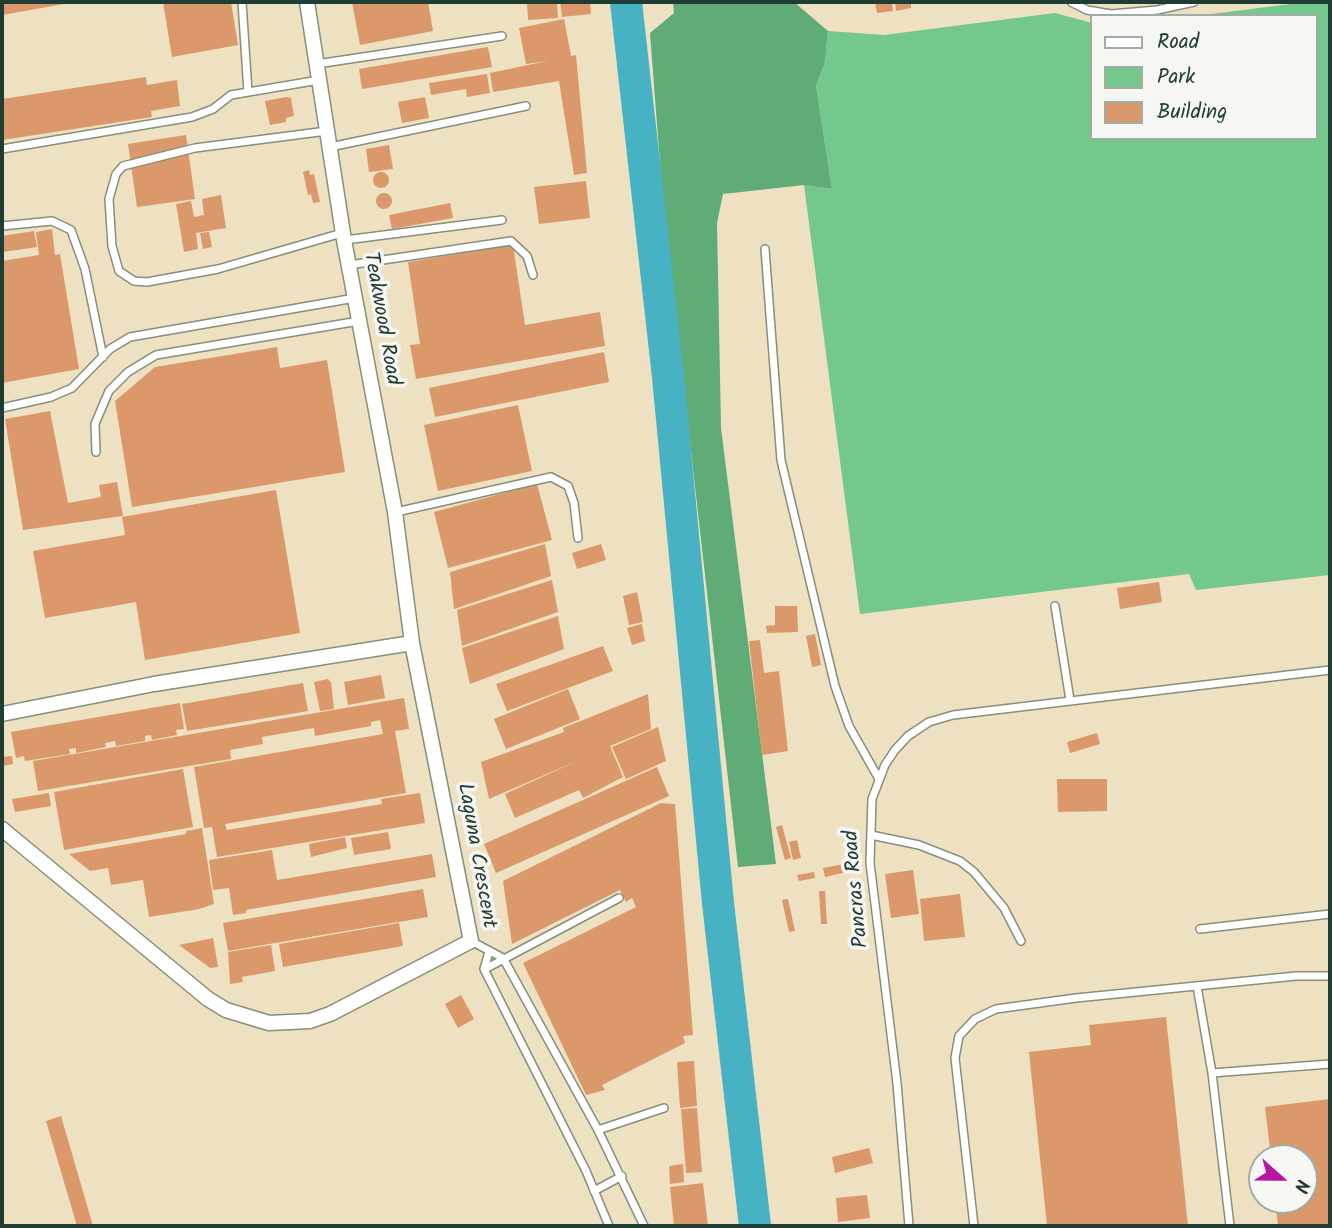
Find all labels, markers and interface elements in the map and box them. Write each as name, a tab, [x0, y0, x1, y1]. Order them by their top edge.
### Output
legend	[1090, 14, 1318, 140]
text: Road	[1157, 26, 1199, 59]
text: Park	[1157, 61, 1195, 94]
text: Building	[1157, 96, 1227, 129]
street label: Teakwood Road	[356, 251, 404, 387]
street label: Laguna Crescent	[450, 781, 500, 931]
street label: Pancras Road	[840, 829, 876, 949]
north arrow	[1248, 1144, 1318, 1214]
text: N	[1285, 1175, 1317, 1197]

